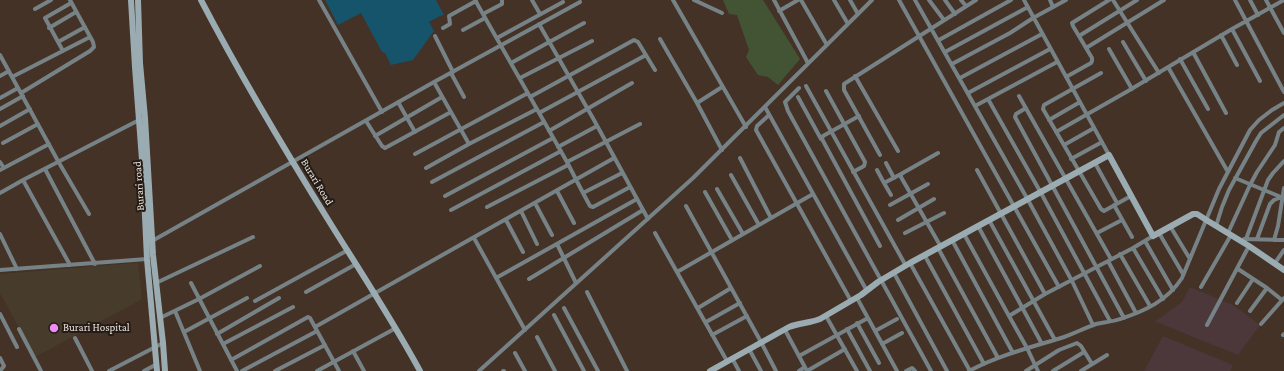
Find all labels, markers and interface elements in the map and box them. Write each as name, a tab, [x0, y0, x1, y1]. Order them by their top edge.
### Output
street label: Burari Road	[298, 156, 336, 208]
street label: Burari road	[131, 161, 147, 211]
place label: Burari Hospital	[63, 321, 130, 335]
marker: Burari Hospital	[48, 322, 60, 334]

